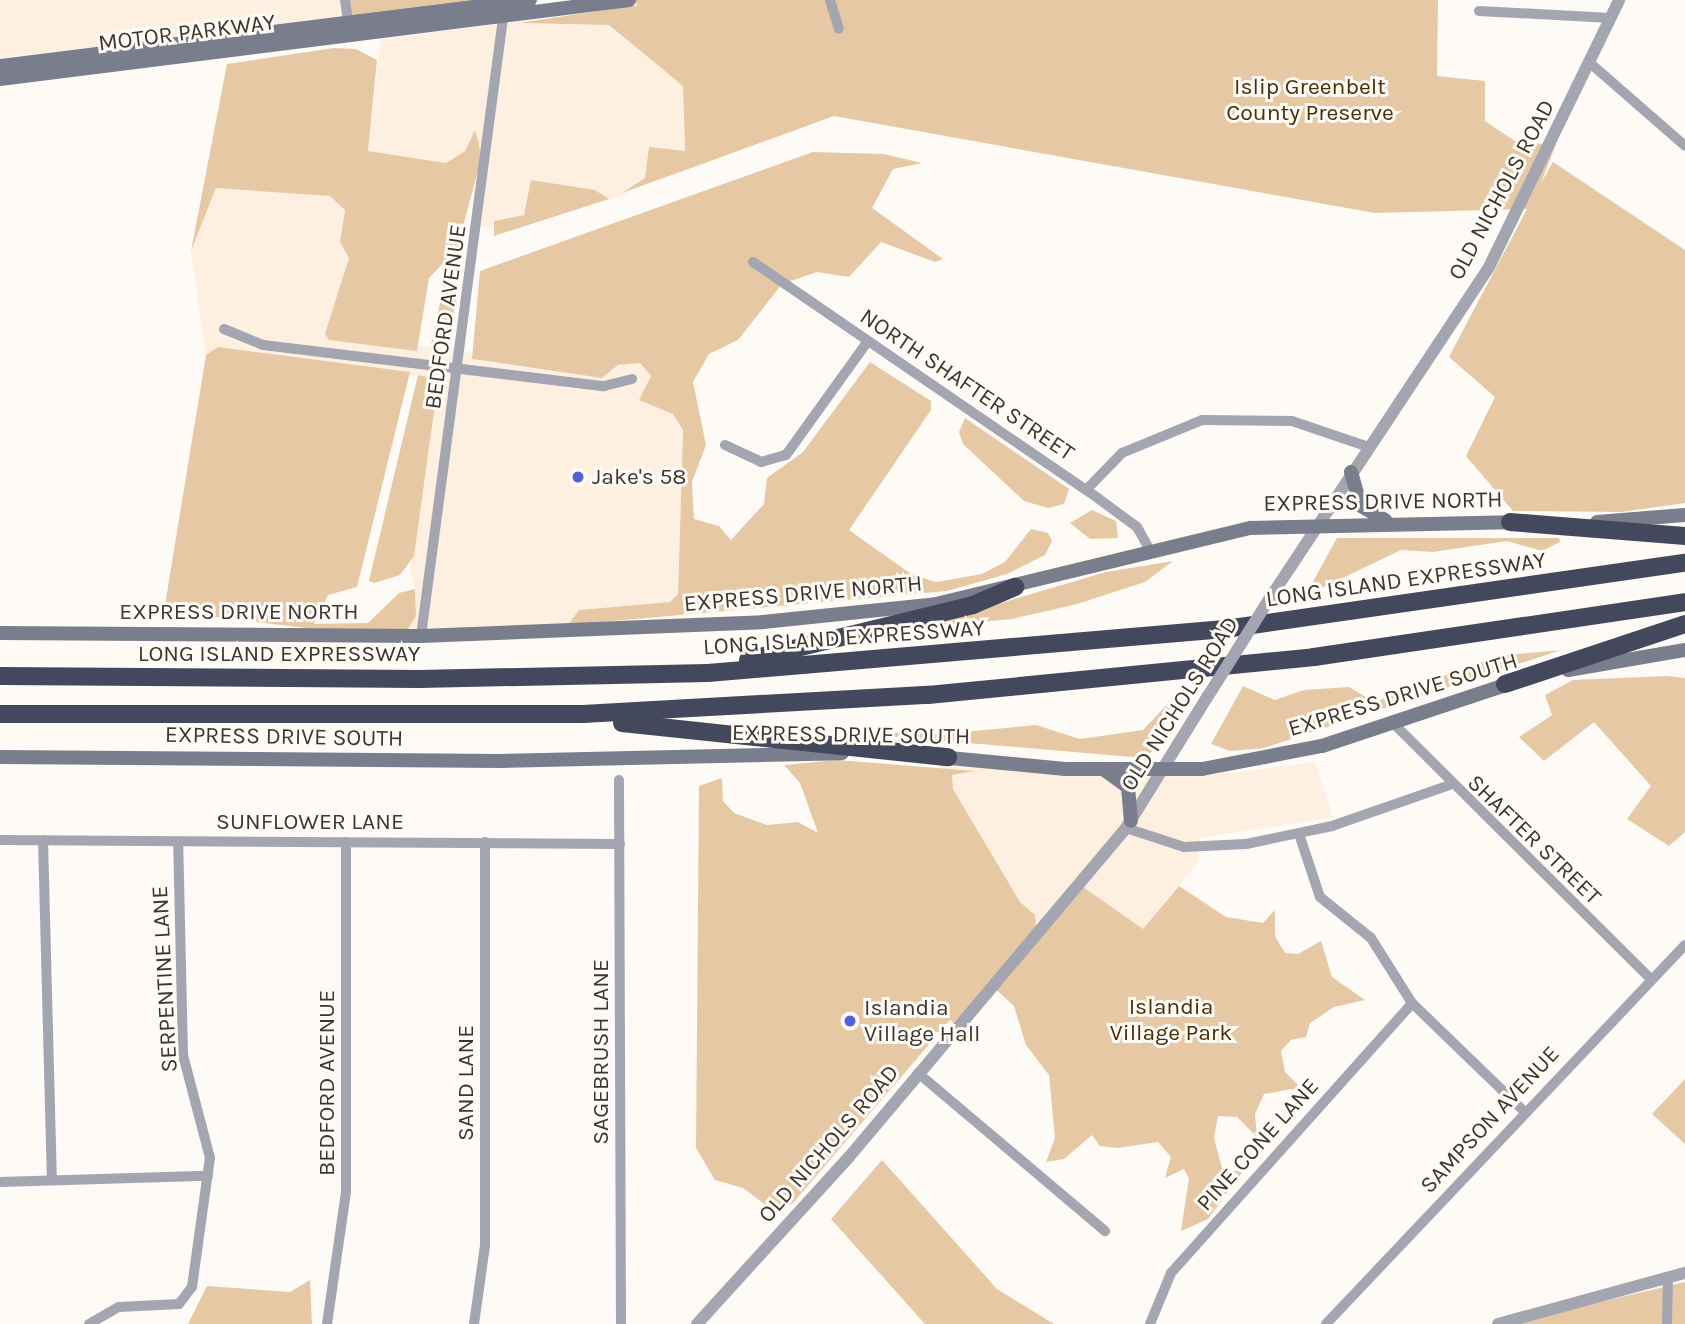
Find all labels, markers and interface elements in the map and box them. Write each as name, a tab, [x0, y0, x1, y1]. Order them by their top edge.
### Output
street label: MOTOR PARKWAY	[97, 8, 277, 58]
park label: Islip Greenbelt County Preserve	[1226, 73, 1394, 127]
street label: OLD NICHOLS ROAD	[1443, 95, 1561, 285]
street label: BEDFORD AVENUE	[419, 223, 473, 411]
street label: NORTH SHAFTER STREET	[855, 303, 1079, 467]
place label: Jake's 58	[592, 463, 686, 491]
marker: Jake's 58	[570, 469, 586, 485]
street label: EXPRESS DRIVE NORTH	[1263, 486, 1503, 518]
street label: LONG ISLAND EXPRESSWAY	[1264, 547, 1548, 613]
street label: EXPRESS DRIVE NORTH	[683, 570, 923, 618]
street label: EXPRESS DRIVE NORTH	[119, 598, 359, 626]
street label: OLD NICHOLS ROAD	[1115, 612, 1245, 796]
street label: LONG ISLAND EXPRESSWAY	[702, 614, 986, 662]
street label: LONG ISLAND EXPRESSWAY	[138, 640, 420, 668]
street label: EXPRESS DRIVE SOUTH	[1285, 647, 1521, 743]
street label: EXPRESS DRIVE SOUTH	[732, 719, 970, 751]
street label: EXPRESS DRIVE SOUTH	[165, 721, 403, 753]
street label: SHAFTER STREET	[1461, 769, 1607, 911]
street label: SUNFLOWER LANE	[216, 808, 404, 836]
street label: SERPENTINE LANE	[146, 885, 184, 1073]
street label: SAGEBRUSH LANE	[587, 959, 615, 1145]
street label: BEDFORD AVENUE	[313, 990, 341, 1176]
park label: Islandia Village Park	[1110, 993, 1232, 1047]
place label: Islandia Village Hall	[864, 994, 981, 1048]
marker: Islandia Village Hall	[842, 1013, 858, 1029]
street label: SAND LANE	[452, 1025, 480, 1141]
street label: SAMPSON AVENUE	[1415, 1041, 1565, 1199]
street label: OLD NICHOLS ROAD	[753, 1059, 905, 1229]
street label: PINE CONE LANE	[1191, 1073, 1325, 1217]

